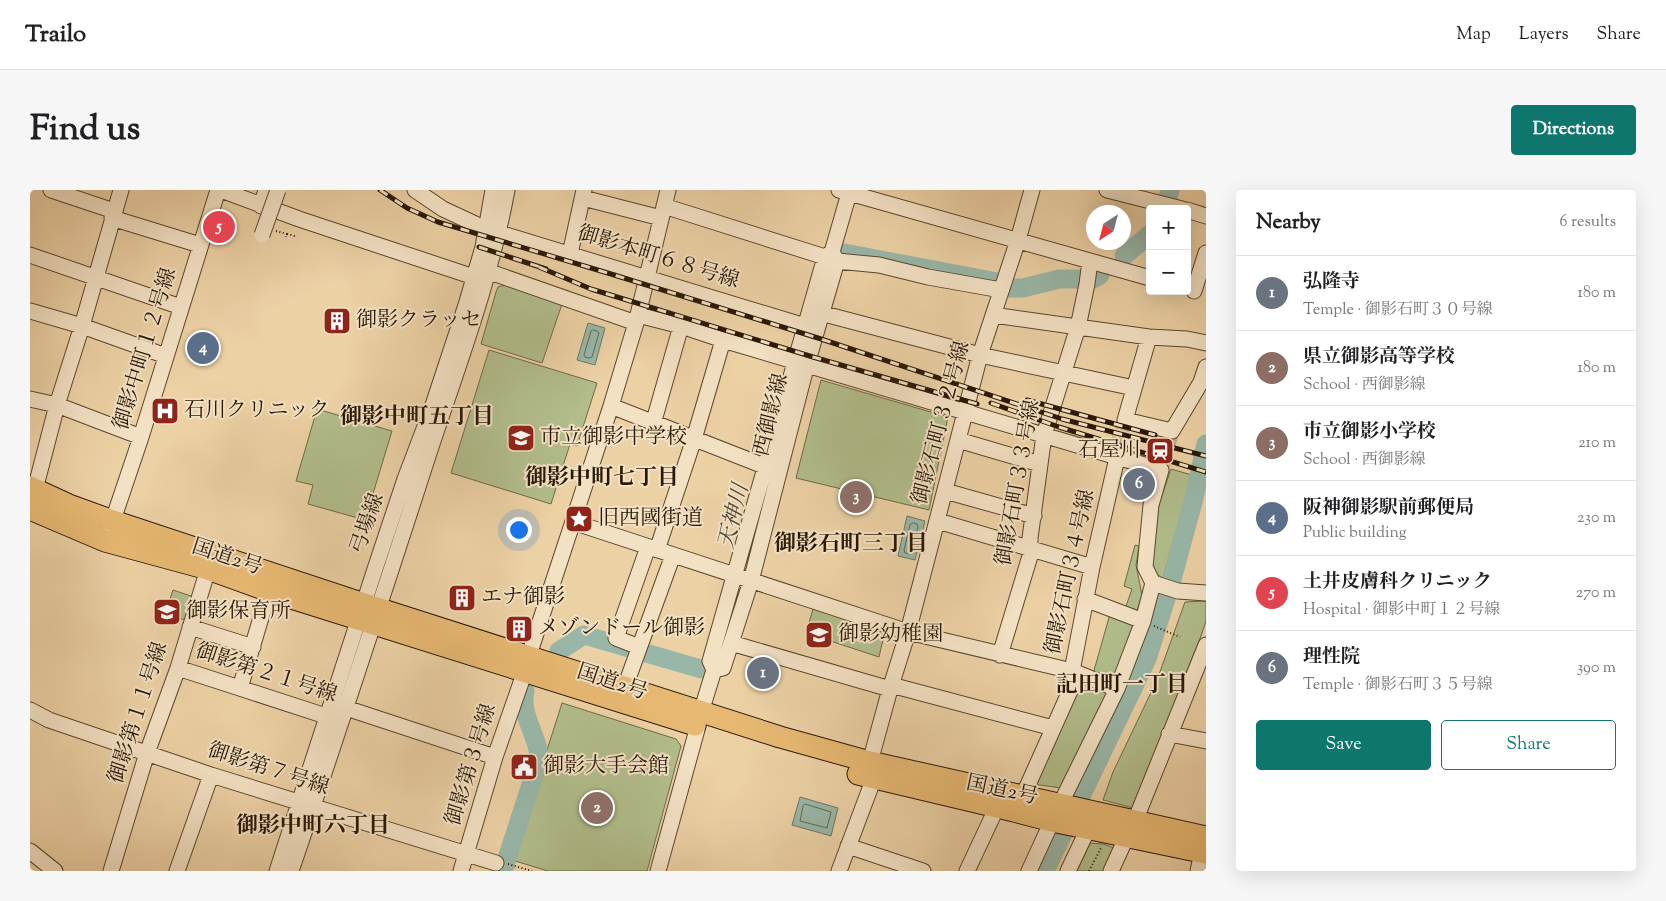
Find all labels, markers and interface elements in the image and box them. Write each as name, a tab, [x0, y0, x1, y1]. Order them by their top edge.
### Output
text: Trailo	[25, 18, 86, 52]
text: Map	[1456, 22, 1491, 48]
text: Layers	[1519, 22, 1569, 48]
text: Share	[1597, 22, 1641, 48]
text: Find us	[30, 105, 140, 156]
button: Directions	[1511, 105, 1636, 155]
north arrow	[1086, 205, 1131, 250]
map controls	[1146, 205, 1191, 295]
button: +	[1146, 205, 1191, 250]
pin: 5	[203, 208, 235, 246]
text: Nearby	[1256, 208, 1321, 238]
text: 6 results	[1560, 211, 1616, 234]
street label: 御影本町６８号線	[573, 219, 743, 297]
button: −	[1146, 250, 1191, 295]
street label: 御影中町１２号線	[107, 264, 185, 434]
text: 弘隆寺	[1303, 269, 1360, 296]
text: 1	[1269, 282, 1275, 305]
text: 180 m	[1577, 282, 1616, 305]
text: Temple · 御影石町３０号線	[1303, 299, 1493, 322]
building icon: 御影クラッセ	[322, 306, 352, 336]
place label: 御影クラッセ	[356, 306, 482, 336]
pin: 4	[187, 329, 219, 367]
street label: 御影石町３２号線	[906, 338, 978, 508]
text: 県立御影高等学校	[1303, 344, 1455, 371]
text: 2	[1268, 357, 1276, 380]
text: 180 m	[1577, 357, 1616, 380]
street label: 西御影線	[747, 371, 797, 459]
text: School · 西御影線	[1303, 374, 1426, 397]
hospital icon: 石川クリニック	[150, 396, 180, 426]
place label: 石川クリニック	[184, 396, 330, 426]
street label: 御影石町３３号線	[990, 398, 1048, 568]
district label: 御影中町五丁目	[340, 402, 494, 434]
text: 市立御影小学校	[1303, 419, 1436, 446]
school or university icon: 市立御影中学校	[506, 423, 536, 453]
place label: 市立御影中学校	[540, 423, 687, 453]
text: 3	[1269, 432, 1275, 455]
text: 210 m	[1578, 432, 1616, 455]
place label: 石屋川	[1078, 436, 1141, 466]
station icon: 石屋川	[1145, 436, 1175, 466]
text: School · 西御影線	[1303, 449, 1426, 472]
district label: 御影中町七丁目	[525, 463, 679, 495]
pin: 6	[1123, 465, 1155, 503]
pin: 3	[840, 478, 872, 516]
water label: 天神川	[711, 479, 759, 553]
street label: 御影石町３４号線	[1039, 487, 1103, 657]
street label: 弓場線	[344, 489, 392, 559]
text: 阪神御影駅前郵便局	[1303, 495, 1474, 522]
place icon: 旧西國街道	[564, 504, 594, 534]
place label: 旧西國街道	[598, 504, 703, 534]
text: 4	[1268, 507, 1276, 530]
text: 230 m	[1577, 507, 1616, 530]
your location	[506, 517, 532, 543]
text: Public building	[1303, 522, 1407, 545]
district label: 御影石町三丁目	[774, 529, 928, 561]
street label: 国道2号	[188, 532, 266, 584]
text: 土井皮膚科クリニック	[1303, 569, 1492, 596]
text: 5	[1269, 582, 1275, 605]
text: 270 m	[1576, 582, 1616, 605]
building icon: エナ御影	[447, 583, 477, 613]
place label: エナ御影	[481, 583, 565, 613]
school or university icon: 御影保育所	[152, 597, 182, 627]
place label: 御影保育所	[186, 597, 291, 627]
text: Hospital · 御影中町１２号線	[1303, 599, 1500, 622]
building icon: メゾンドール御影	[504, 614, 534, 644]
place label: メゾンドール御影	[538, 614, 705, 644]
school or university icon: 御影幼稚園	[804, 620, 834, 650]
place label: 御影幼稚園	[838, 620, 943, 650]
street label: 御影第２１号線	[191, 637, 341, 711]
street label: 御影第１１号線	[102, 638, 176, 788]
text: 理性院	[1303, 644, 1360, 671]
pin: 1	[747, 654, 779, 692]
street label: 国道2号	[573, 657, 651, 709]
text: 6	[1268, 657, 1276, 680]
text: 390 m	[1577, 657, 1616, 680]
district label: 記田町一丁目	[1056, 670, 1188, 702]
text: Temple · 御影石町３５号線	[1303, 674, 1493, 697]
street label: 御影第３号線	[439, 700, 505, 830]
button: Save	[1256, 720, 1431, 770]
button: Share	[1441, 720, 1616, 770]
street label: 御影第７号線	[203, 736, 333, 804]
public building icon: 御影大手会館	[509, 752, 539, 782]
place label: 御影大手会館	[543, 752, 669, 782]
street label: 国道2号	[963, 769, 1041, 813]
pin: 2	[581, 789, 613, 827]
district label: 御影中町六丁目	[236, 811, 390, 843]

